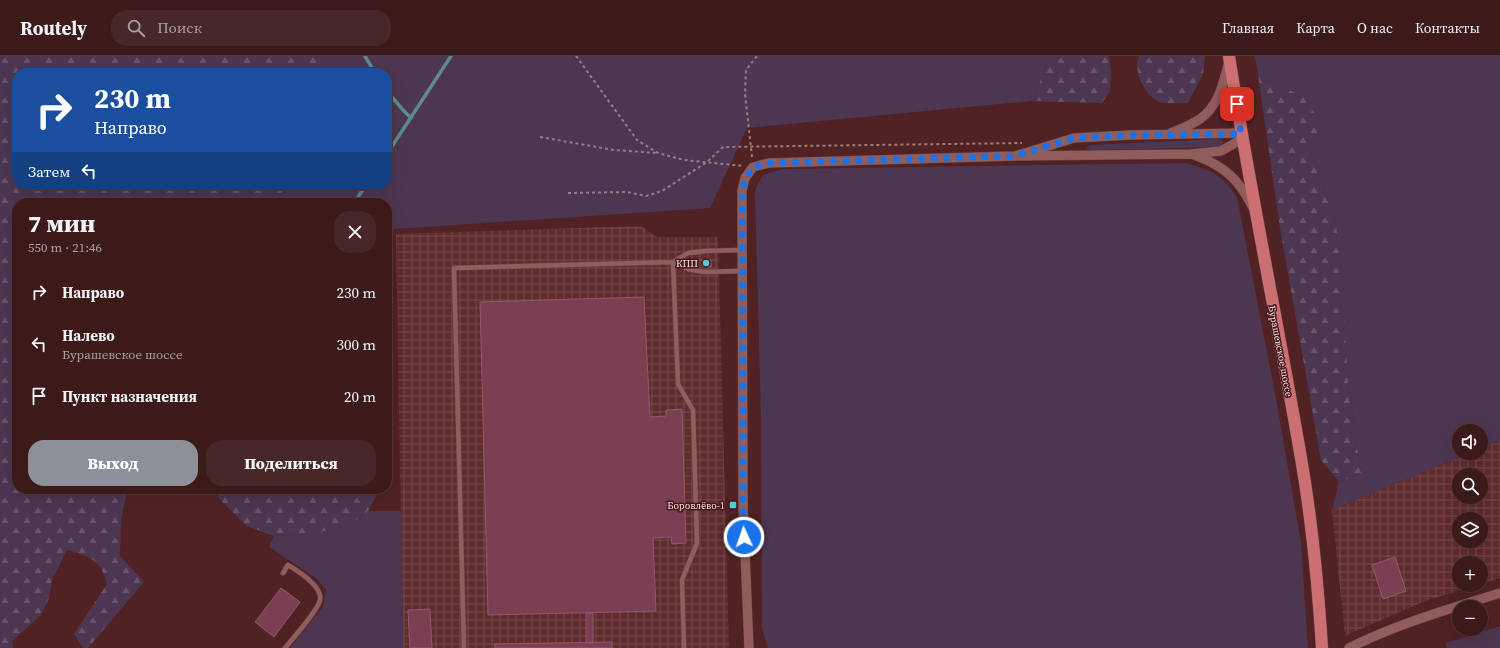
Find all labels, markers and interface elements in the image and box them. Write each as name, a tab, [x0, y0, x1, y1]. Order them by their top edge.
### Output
search box	[111, 10, 391, 46]
text: Routely	[20, 15, 87, 41]
icon: search	[125, 17, 147, 39]
text: Поиск	[157, 17, 202, 38]
text: Главная	[1222, 18, 1274, 38]
text: Карта	[1296, 18, 1335, 38]
text: О нас	[1357, 18, 1393, 38]
text: Контакты	[1415, 18, 1480, 38]
text: 230 m	[94, 79, 171, 117]
icon: right	[28, 84, 80, 136]
pin	[1220, 87, 1254, 121]
icon: arrive	[1226, 93, 1248, 115]
text: Направо	[94, 115, 167, 140]
icon: left	[78, 160, 100, 182]
text: Затем	[28, 161, 70, 182]
text: 7 мин	[28, 207, 95, 240]
button: close	[334, 211, 376, 253]
text: 550 m · 21:46	[28, 239, 102, 256]
place label: КПП	[676, 257, 698, 270]
marker: КПП	[701, 258, 711, 268]
icon: right	[28, 281, 50, 303]
text: Направо	[62, 282, 124, 303]
text: 230 m	[336, 282, 376, 303]
street label: Бурашевское шоссе	[1265, 304, 1296, 398]
text: Налево	[62, 325, 115, 346]
icon: left	[28, 333, 50, 355]
text: 300 m	[336, 334, 376, 355]
text: Бурашевское шоссе	[62, 346, 183, 363]
icon: arrive	[28, 385, 50, 407]
text: Пункт назначения	[62, 386, 197, 407]
text: 20 m	[344, 386, 376, 407]
map controls	[1452, 424, 1488, 636]
button: sound	[1452, 424, 1488, 460]
button: Выход	[28, 440, 198, 486]
button: Поделиться	[206, 440, 376, 486]
button: search	[1452, 468, 1488, 504]
place label: Боровлёво-1	[667, 499, 725, 512]
marker: Боровлёво-1	[728, 500, 738, 510]
button: layers	[1452, 512, 1488, 548]
position arrow	[723, 516, 765, 558]
button: +	[1452, 556, 1488, 592]
button: −	[1452, 600, 1488, 636]

